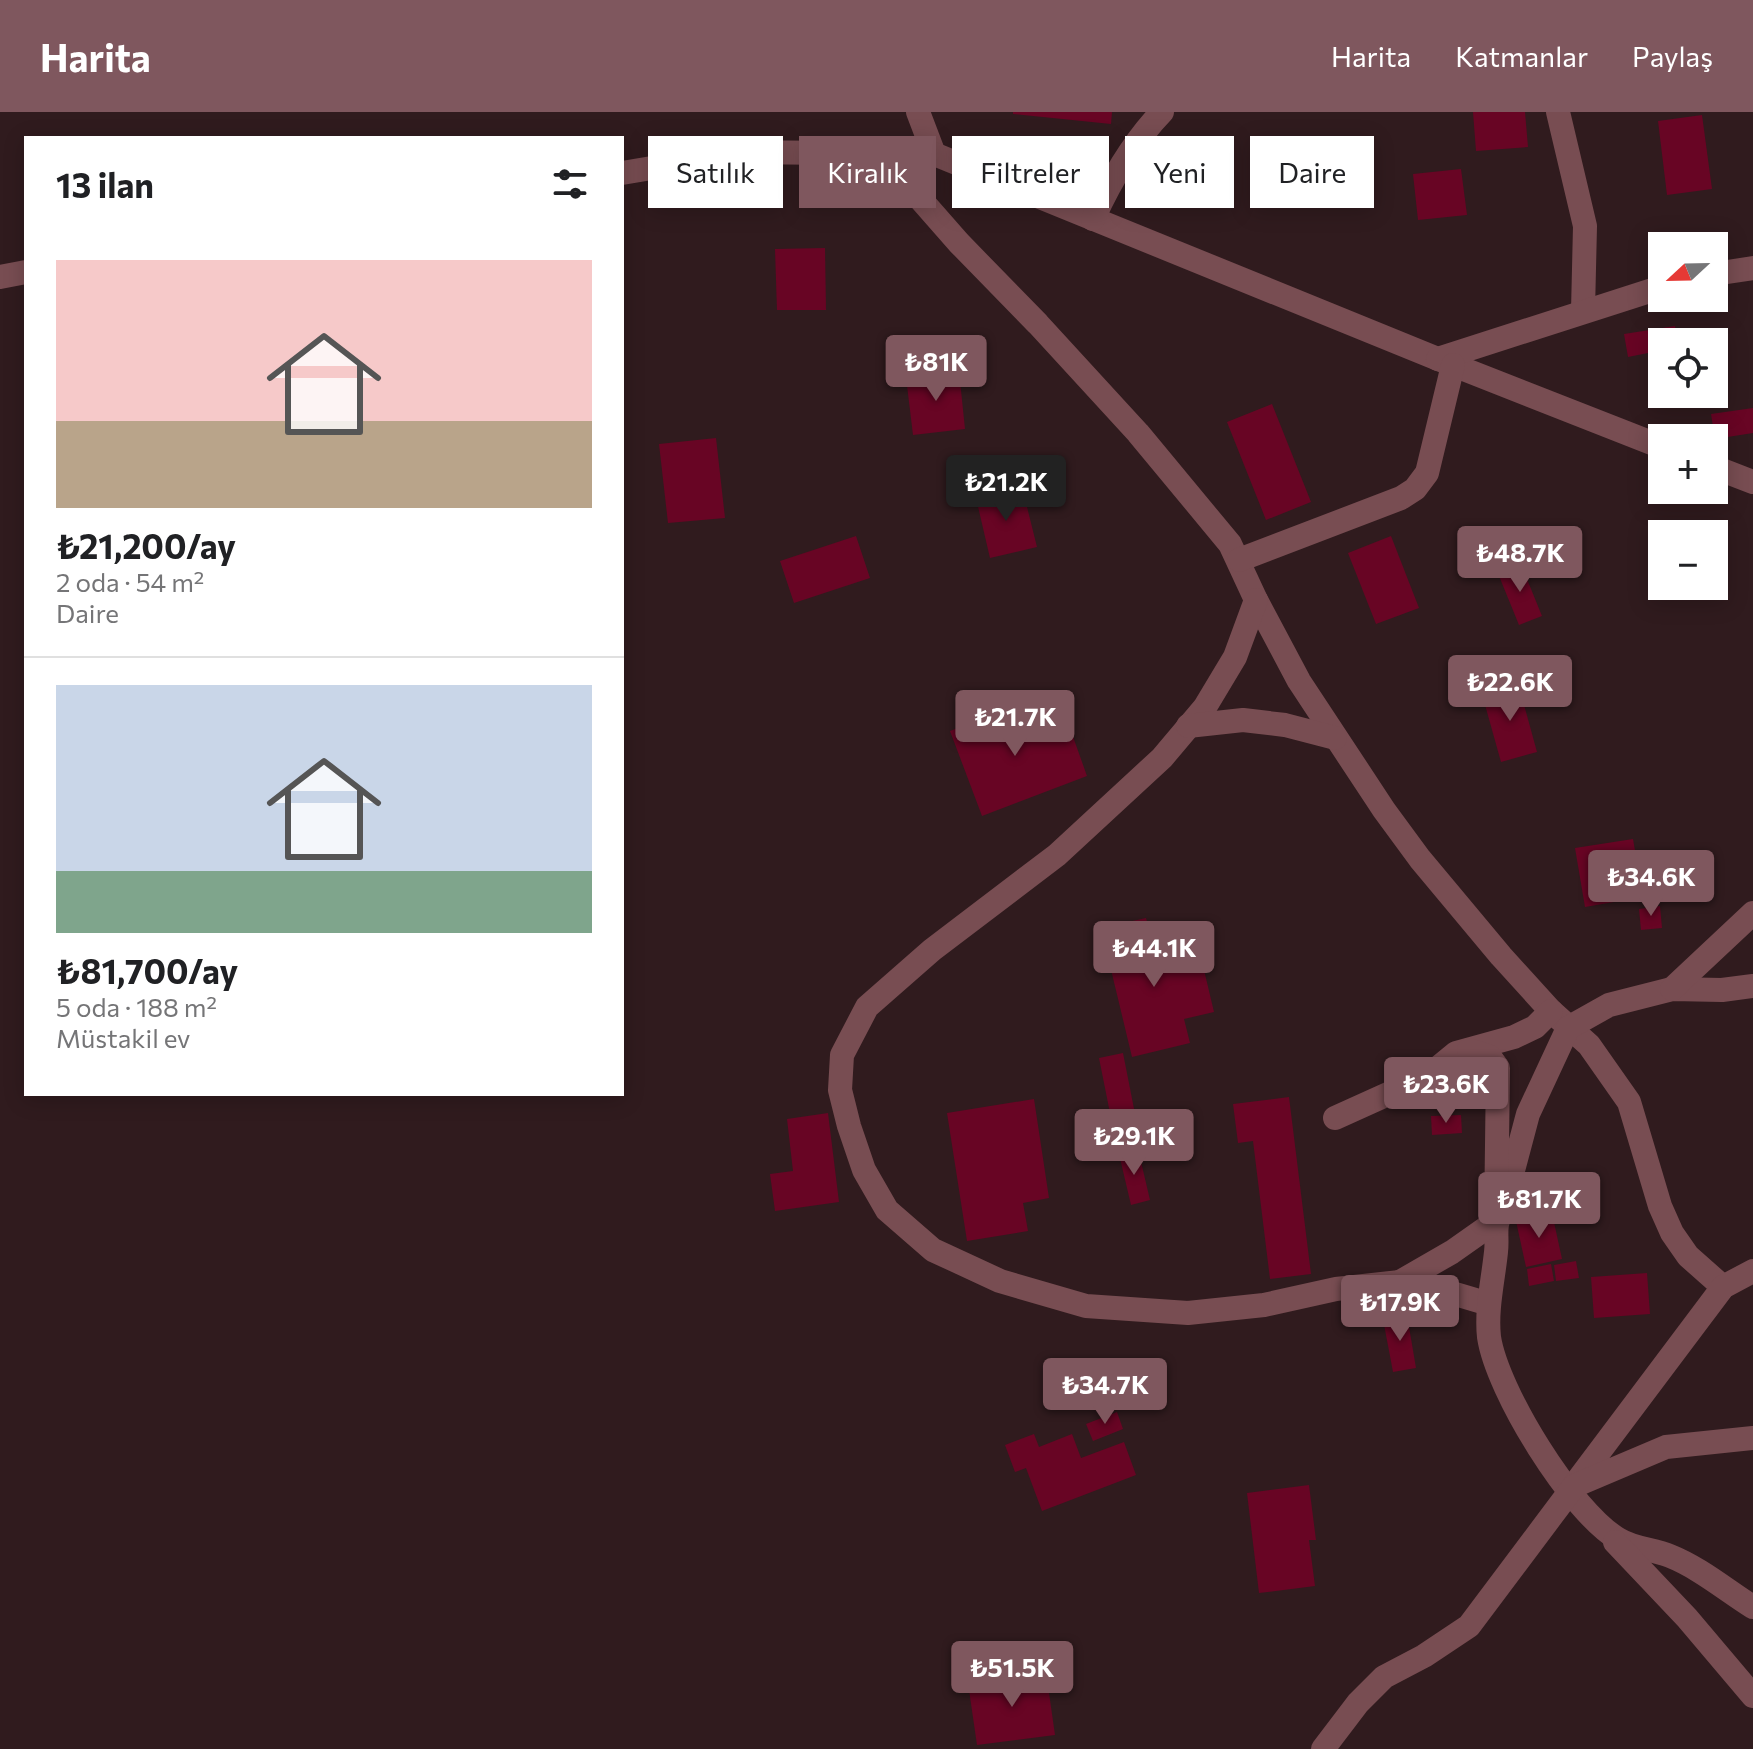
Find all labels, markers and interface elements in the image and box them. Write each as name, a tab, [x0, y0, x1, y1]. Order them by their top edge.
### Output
text: Harita	[40, 33, 151, 80]
text: Harita	[1331, 39, 1411, 73]
text: Katmanlar	[1455, 39, 1588, 73]
text: Paylaş	[1632, 39, 1713, 73]
chip: Satılık	[648, 136, 783, 208]
chip: Kiralık	[799, 136, 936, 208]
chip: Filtreler	[952, 136, 1109, 208]
chip: Yeni	[1125, 136, 1234, 208]
chip: Daire	[1250, 136, 1374, 208]
icon: filters	[548, 162, 592, 206]
text: 13 ilan	[56, 163, 154, 205]
north arrow	[1648, 232, 1728, 312]
map controls	[1648, 232, 1728, 600]
icon: home	[252, 312, 396, 456]
button: locate	[1648, 328, 1728, 408]
pin: ₺81K	[889, 335, 983, 403]
text: ₺81K	[904, 345, 968, 376]
button: +	[1648, 424, 1728, 504]
pin: ₺21.2K	[941, 455, 1071, 523]
text: ₺21.2K	[964, 465, 1048, 496]
button: −	[1648, 520, 1728, 600]
text: ₺21,200/ay	[56, 524, 236, 566]
pin: ₺48.7K	[1455, 526, 1585, 594]
text: ₺48.7K	[1475, 536, 1565, 567]
text: 2 oda · 54 m²	[56, 566, 204, 597]
text: Daire	[56, 597, 119, 628]
pin: ₺22.6K	[1445, 655, 1575, 723]
text: ₺22.6K	[1466, 665, 1554, 696]
pin: ₺21.7K	[950, 690, 1080, 758]
text: ₺21.7K	[973, 700, 1057, 731]
icon: home	[252, 737, 396, 881]
pin: ₺34.6K	[1586, 850, 1716, 918]
text: ₺34.6K	[1606, 860, 1696, 891]
pin: ₺44.1K	[1089, 921, 1219, 989]
text: ₺44.1K	[1111, 931, 1197, 962]
text: ₺81,700/ay	[56, 949, 238, 991]
text: 5 oda · 188 m²	[56, 991, 217, 1022]
text: Müstakil ev	[56, 1022, 190, 1053]
pin: ₺23.6K	[1381, 1057, 1511, 1125]
text: ₺23.6K	[1402, 1067, 1490, 1098]
pin: ₺29.1K	[1069, 1109, 1199, 1177]
text: ₺29.1K	[1093, 1119, 1175, 1150]
pin: ₺81.7K	[1474, 1172, 1604, 1240]
text: ₺81.7K	[1496, 1182, 1582, 1213]
pin: ₺17.9K	[1335, 1275, 1465, 1343]
text: ₺17.9K	[1359, 1285, 1441, 1316]
pin: ₺34.7K	[1040, 1358, 1170, 1426]
text: ₺34.7K	[1061, 1368, 1149, 1399]
pin: ₺51.5K	[947, 1641, 1077, 1709]
text: ₺51.5K	[969, 1651, 1055, 1682]

